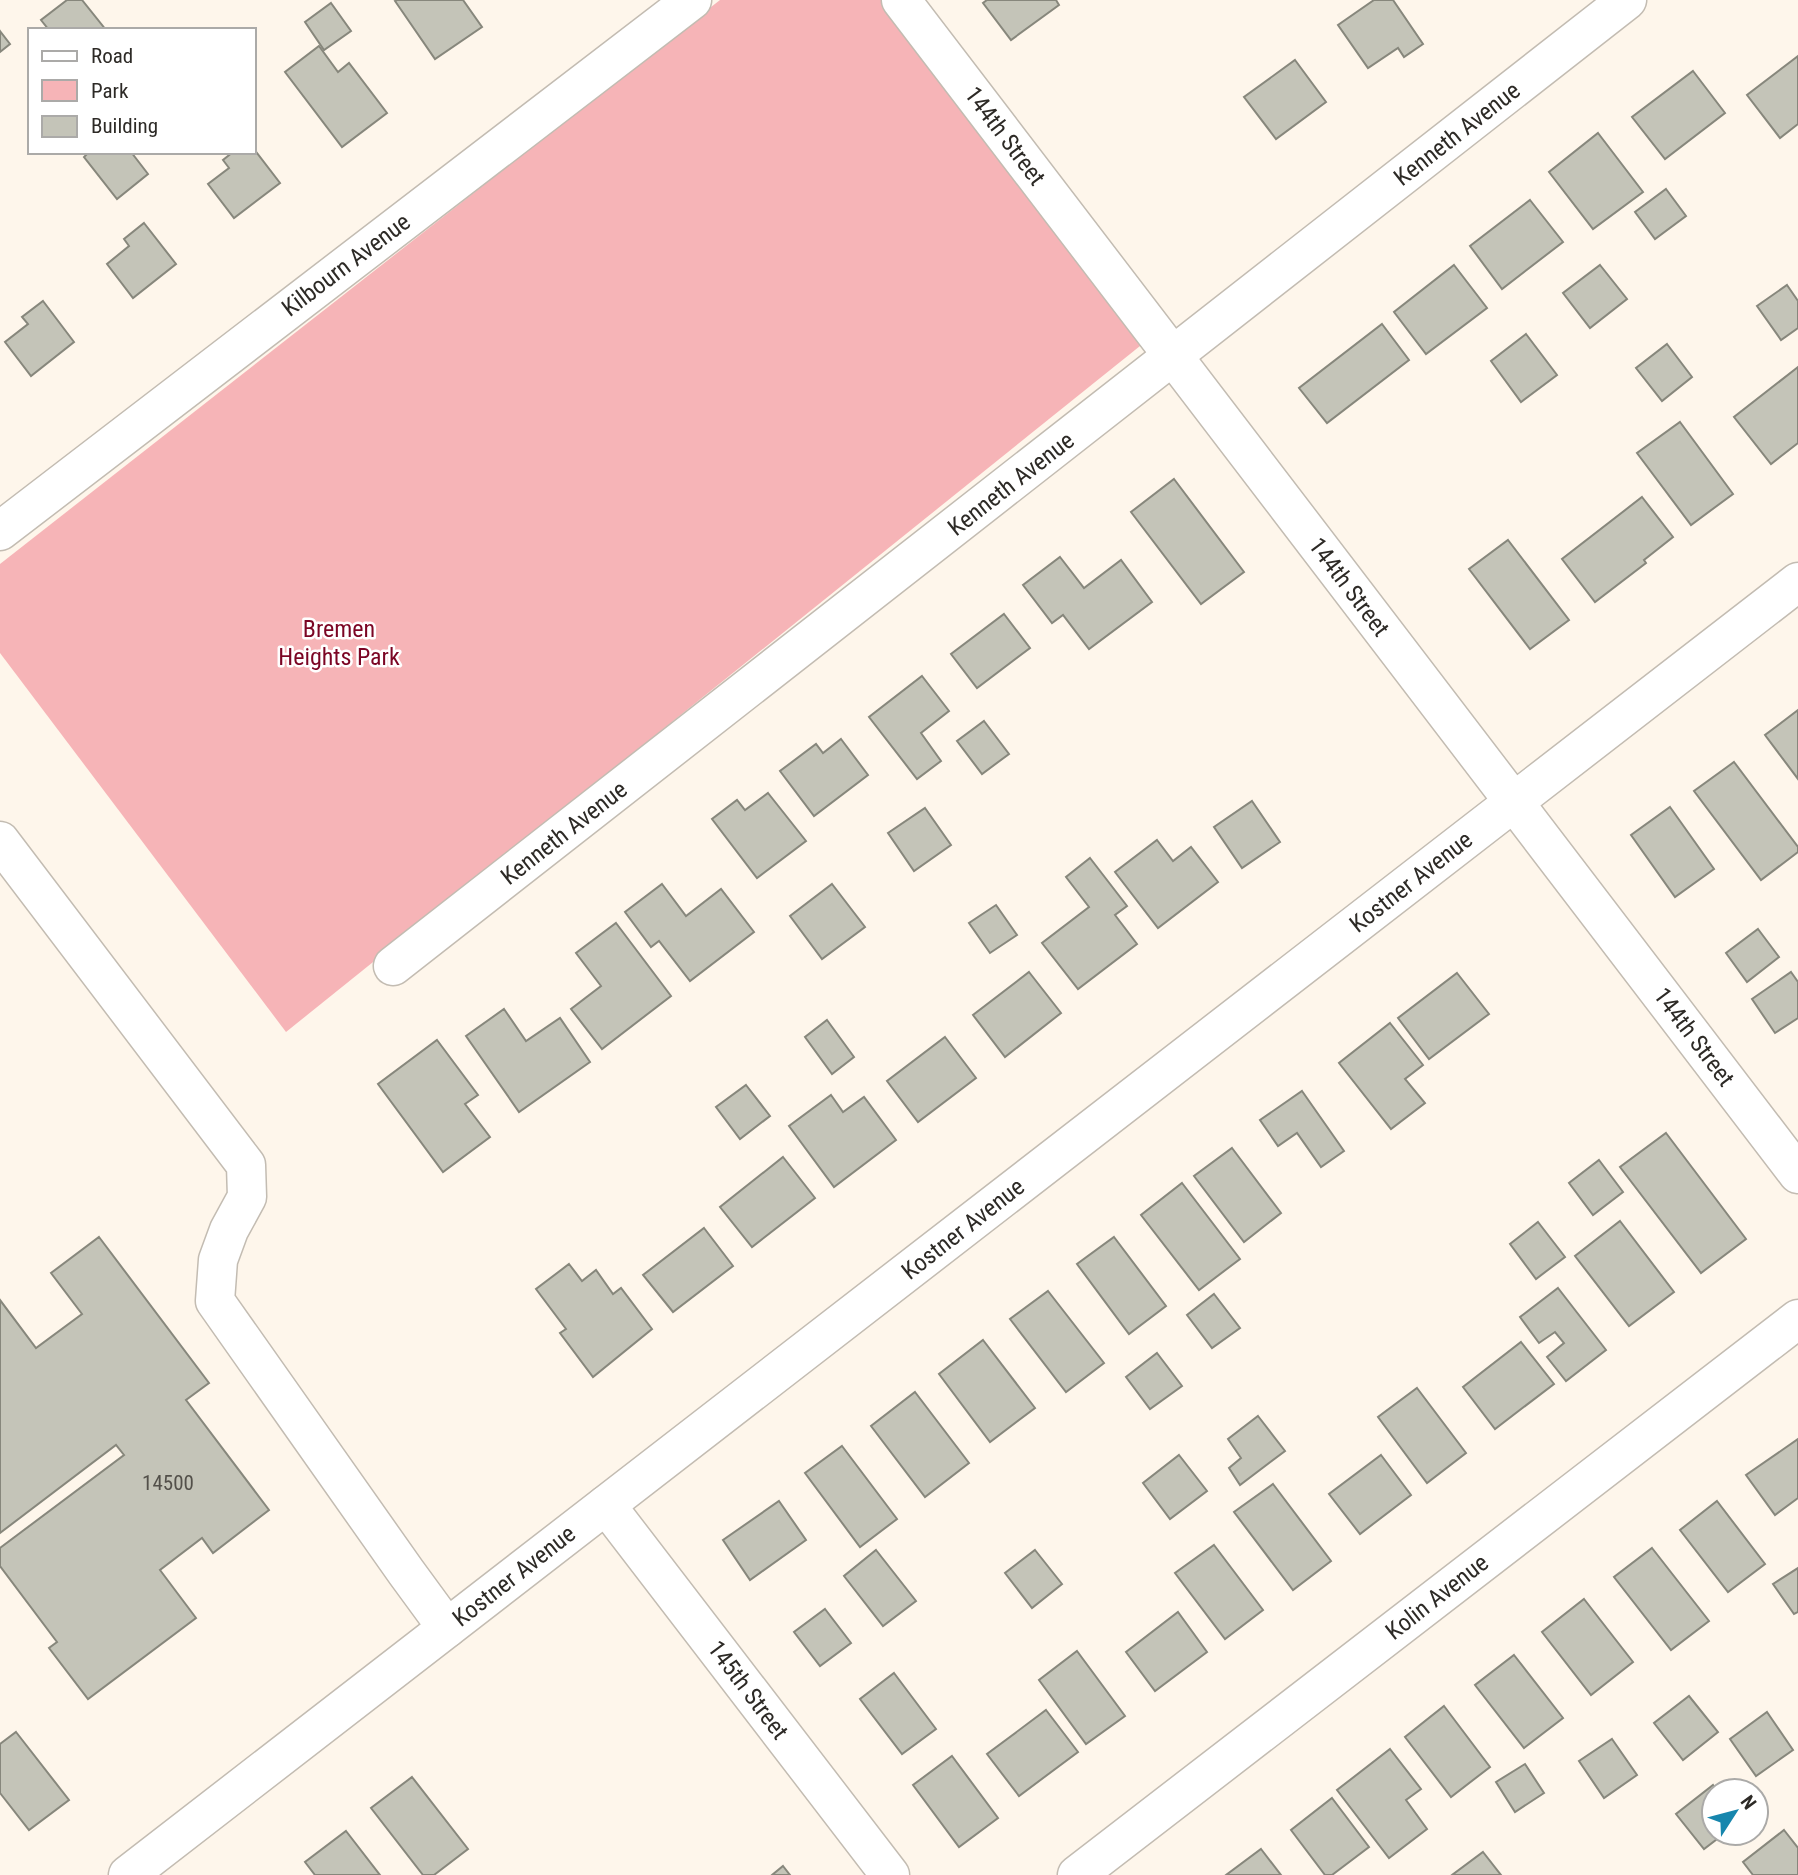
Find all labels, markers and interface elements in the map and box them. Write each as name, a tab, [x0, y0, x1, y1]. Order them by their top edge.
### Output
legend	[28, 28, 256, 154]
text: Road	[91, 44, 133, 68]
street label: Kenneth Avenue	[1389, 76, 1525, 192]
text: Park	[91, 79, 129, 103]
street label: 144th Street	[959, 81, 1051, 191]
text: Building	[91, 114, 158, 138]
street label: Kilbourn Avenue	[276, 208, 416, 322]
street label: Kenneth Avenue	[943, 426, 1079, 542]
street label: 144th Street	[1303, 532, 1395, 642]
park label: Bremen Heights Park	[278, 615, 400, 671]
street label: Kenneth Avenue	[496, 775, 632, 891]
street label: Kostner Avenue	[1344, 826, 1478, 938]
street label: 144th Street	[1648, 982, 1740, 1092]
street label: Kostner Avenue	[896, 1173, 1030, 1285]
house number: 14500	[142, 1471, 194, 1495]
street label: Kostner Avenue	[447, 1520, 581, 1632]
street label: Kolin Avenue	[1380, 1548, 1494, 1646]
street label: 145th Street	[702, 1635, 794, 1745]
north arrow	[1700, 1777, 1770, 1847]
text: N	[1736, 1791, 1761, 1814]

